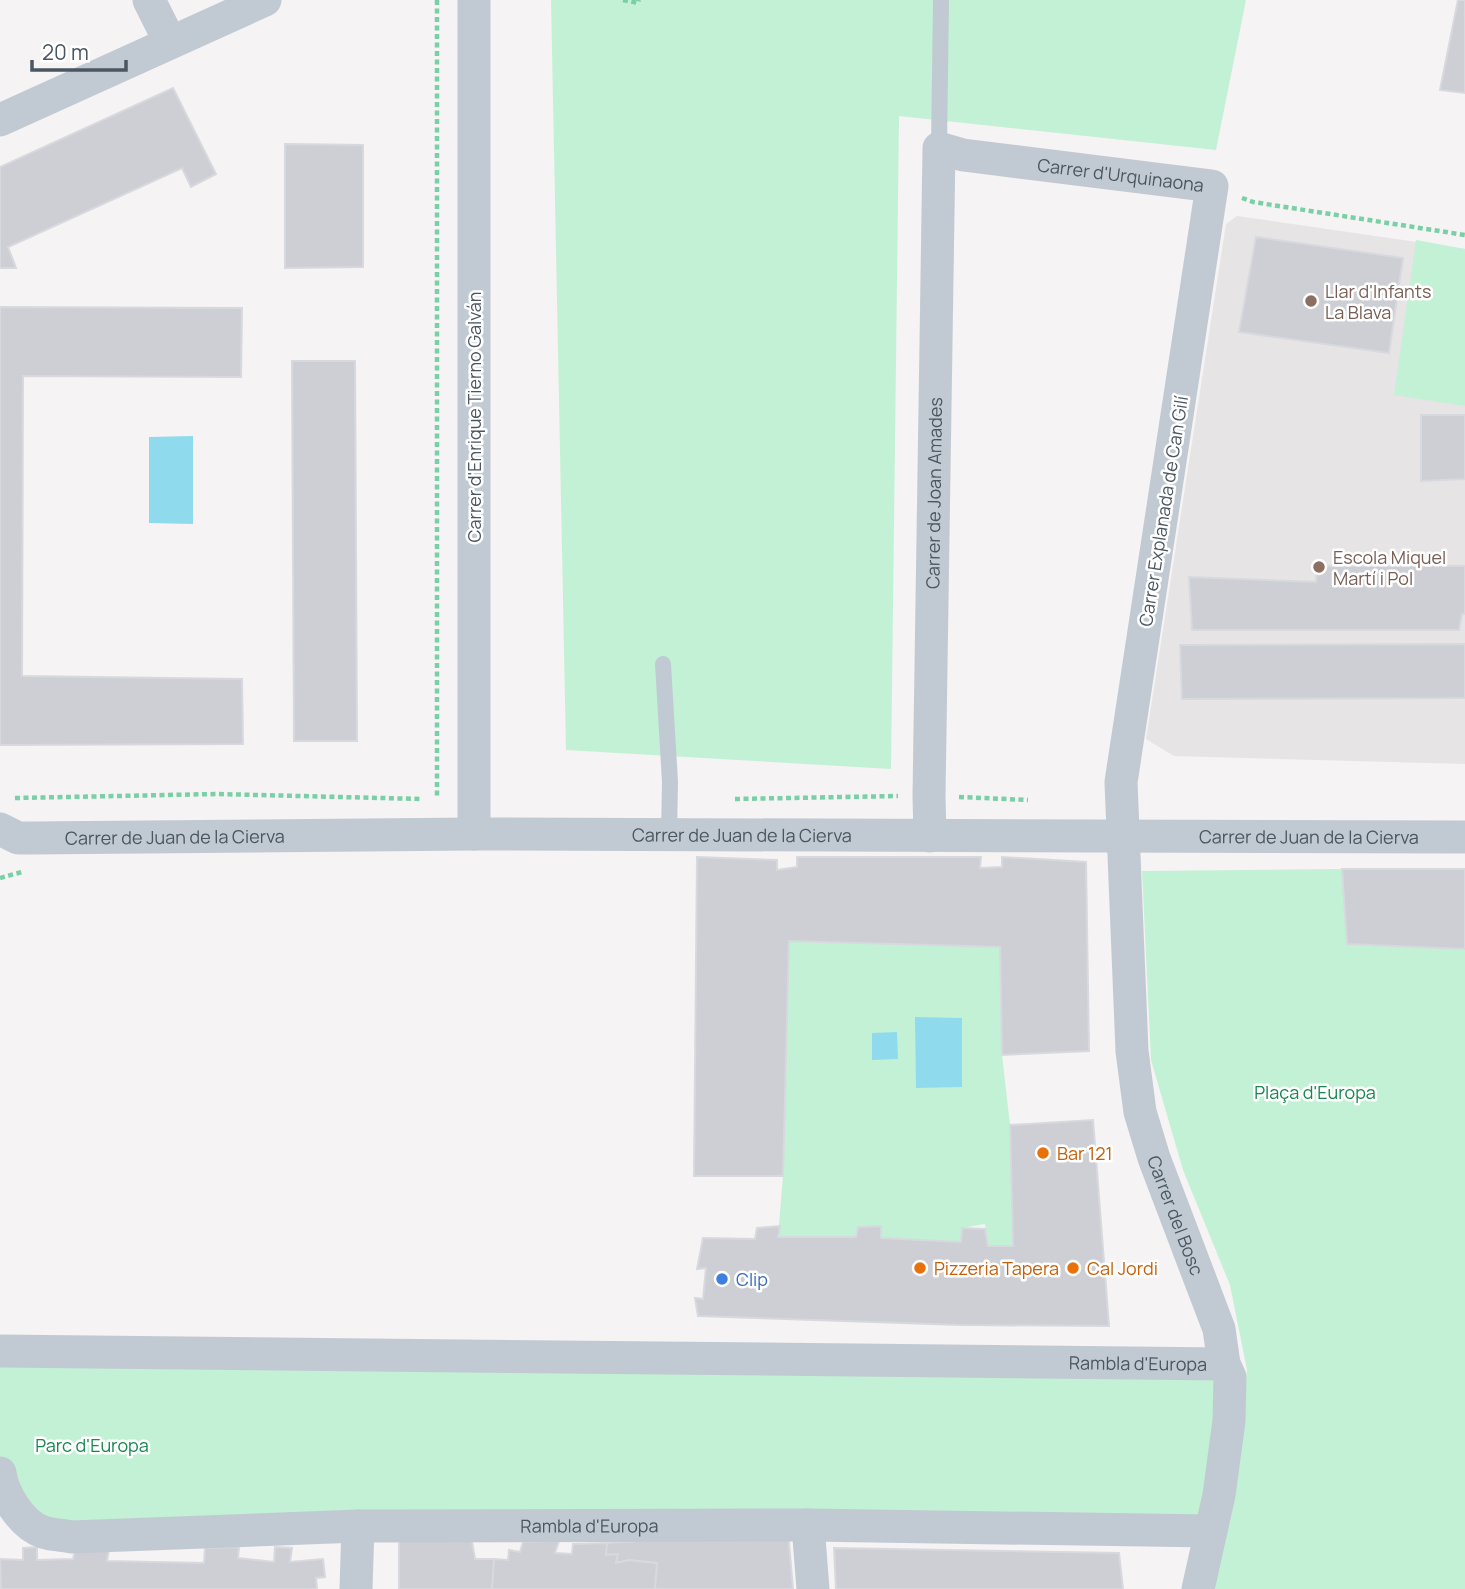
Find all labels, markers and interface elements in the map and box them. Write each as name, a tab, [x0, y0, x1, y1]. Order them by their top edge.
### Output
scale bar	[32, 28, 126, 72]
text: 20 m	[42, 38, 89, 66]
street label: Carrer d'Urquinaona	[1036, 152, 1205, 197]
place label: Llar d'Infants La Blava	[1325, 279, 1431, 324]
street label: Carrer d'Enrique Tierno Galván	[462, 292, 486, 542]
marker: Llar d'Infants La Blava	[1303, 293, 1319, 309]
street label: Carrer Explanada de Can Gilí	[1133, 394, 1193, 628]
street label: Carrer de Joan Amades	[920, 397, 947, 589]
place label: Escola Miquel Martí i Pol	[1333, 545, 1446, 590]
marker: Escola Miquel Martí i Pol	[1311, 559, 1327, 575]
street label: Carrer de Juan de la Cierva	[632, 822, 852, 847]
street label: Carrer de Juan de la Cierva	[65, 824, 285, 850]
street label: Carrer de Juan de la Cierva	[1199, 824, 1419, 849]
park label: Plaça d'Europa	[1254, 1080, 1376, 1104]
place label: Bar 121	[1057, 1141, 1112, 1165]
marker: Bar 121	[1035, 1145, 1051, 1161]
street label: Carrer del Bosc	[1142, 1152, 1209, 1279]
place label: Pizzeria Tapera	[934, 1256, 1059, 1280]
place label: Cal Jordi	[1087, 1256, 1158, 1280]
marker: Pizzeria Tapera	[912, 1260, 928, 1276]
marker: Cal Jordi	[1065, 1260, 1081, 1276]
place label: Clip	[736, 1267, 768, 1291]
marker: Clip	[714, 1271, 730, 1287]
street label: Rambla d'Europa	[1069, 1350, 1207, 1376]
park label: Parc d'Europa	[35, 1433, 149, 1457]
street label: Rambla d'Europa	[520, 1513, 658, 1538]

